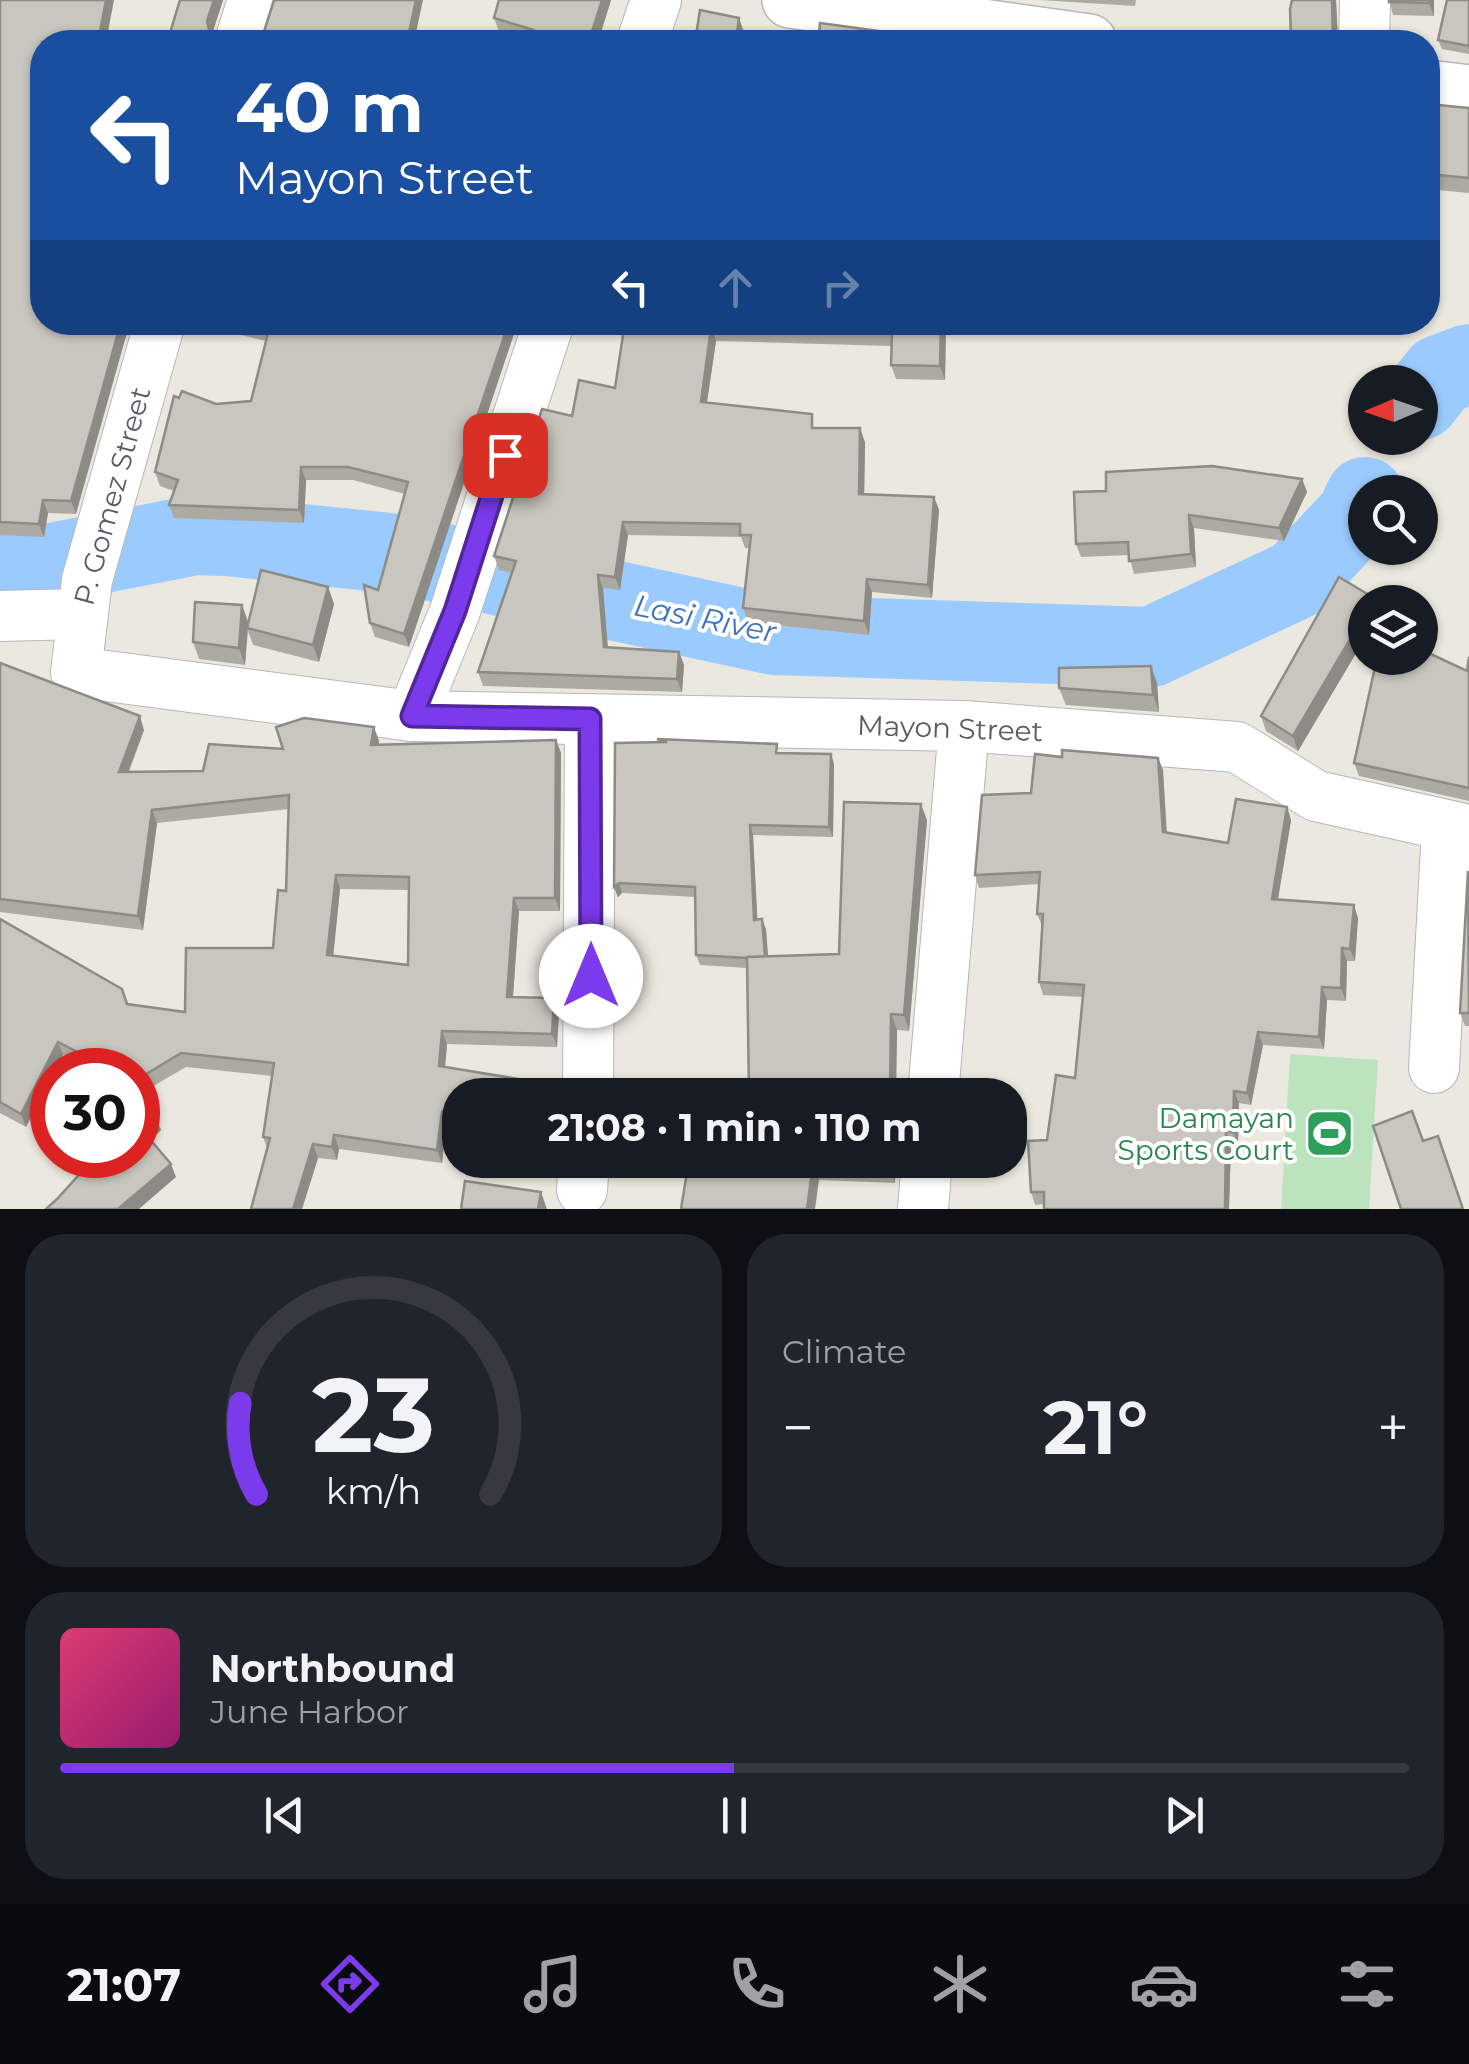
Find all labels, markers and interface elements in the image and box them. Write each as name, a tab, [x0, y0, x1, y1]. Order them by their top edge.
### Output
text: 40 m	[235, 64, 424, 150]
icon: left	[70, 70, 200, 200]
text: Mayon Street	[235, 150, 534, 205]
icon: left	[603, 260, 658, 315]
icon: ahead	[708, 260, 763, 315]
icon: right	[813, 260, 868, 315]
north arrow	[1348, 365, 1438, 455]
map controls	[1348, 365, 1438, 675]
street label: P. Gomez Street	[67, 383, 157, 609]
pin	[463, 413, 548, 498]
icon: arrive	[478, 428, 533, 483]
button: search	[1348, 475, 1438, 565]
button: layers	[1348, 585, 1438, 675]
water label: Lasi River	[631, 587, 780, 651]
street label: Mayon Street	[856, 708, 1044, 748]
position arrow	[539, 924, 643, 1028]
speed limit sign: 30	[30, 1048, 160, 1178]
place label: Damayan Sports Court	[1118, 1101, 1294, 1167]
text: 21:08 · 1 min · 110 m	[548, 1104, 921, 1151]
sports icon: Damayan Sports Court	[1303, 1108, 1355, 1160]
text: Climate	[782, 1332, 906, 1371]
text: 23	[312, 1351, 435, 1478]
text: 21°	[1043, 1381, 1148, 1473]
text: −	[782, 1394, 814, 1461]
text: +	[1377, 1394, 1409, 1461]
text: km/h	[326, 1469, 421, 1513]
text: Northbound	[210, 1645, 455, 1692]
text: June Harbor	[210, 1692, 409, 1731]
icon: previous	[257, 1788, 312, 1843]
icon: pause	[707, 1788, 762, 1843]
icon: next	[1157, 1788, 1212, 1843]
icon: directions	[315, 1949, 385, 2019]
icon: music	[518, 1949, 588, 2019]
icon: phone	[722, 1949, 792, 2019]
icon: climate	[925, 1949, 995, 2019]
icon: car	[1129, 1949, 1199, 2019]
icon: filters	[1332, 1949, 1402, 2019]
text: 21:07	[67, 1957, 181, 2012]

